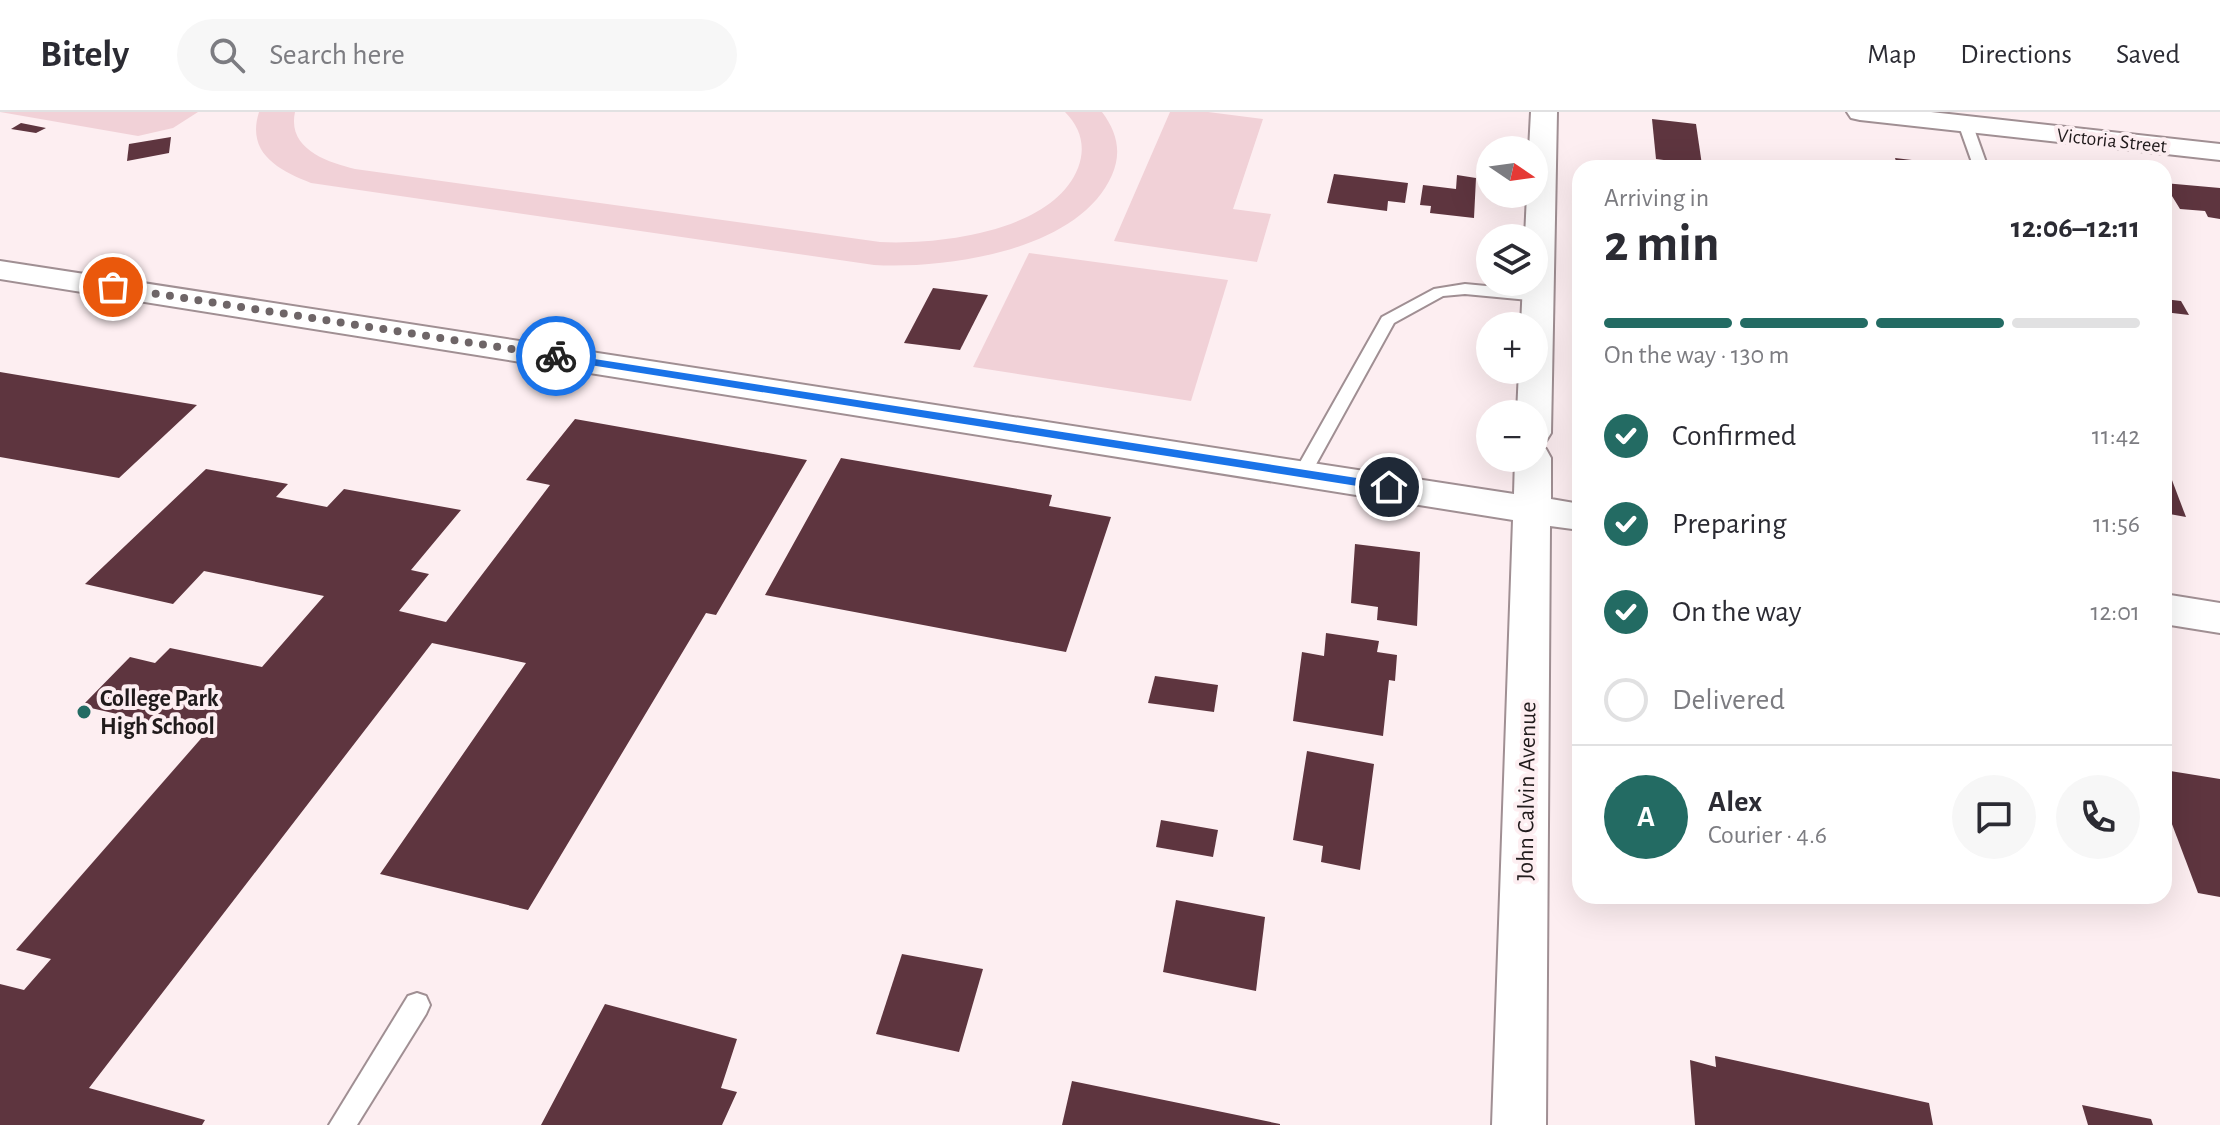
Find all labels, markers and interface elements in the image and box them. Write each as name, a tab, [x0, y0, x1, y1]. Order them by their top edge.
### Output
search box	[177, 19, 737, 91]
icon: search	[205, 33, 249, 77]
text: Bitely	[40, 36, 129, 74]
text: Search here	[269, 40, 405, 70]
text: Map	[1867, 41, 1916, 69]
text: Directions	[1960, 41, 2072, 69]
text: Saved	[2116, 41, 2180, 69]
street label: Victoria Street	[2056, 125, 2168, 157]
north arrow	[1476, 136, 1548, 208]
map controls	[1476, 136, 1548, 472]
text: Arriving in	[1604, 185, 1709, 211]
text: 12:06–12:11	[2011, 213, 2140, 243]
text: 2 min	[1604, 218, 1719, 270]
button: layers	[1476, 224, 1548, 296]
pin	[79, 253, 147, 321]
icon: bag	[91, 265, 135, 309]
button: +	[1476, 312, 1548, 384]
courier	[516, 316, 596, 396]
icon: bike	[534, 334, 578, 378]
text: On the way · 130 m	[1604, 342, 1789, 368]
button: −	[1476, 400, 1548, 472]
icon: check	[1604, 414, 1648, 458]
text: Confirmed	[1672, 421, 1796, 451]
text: 11:42	[2092, 423, 2140, 449]
pin	[1355, 453, 1423, 521]
icon: home	[1367, 465, 1411, 509]
icon: check	[1604, 502, 1648, 546]
text: Preparing	[1672, 509, 1787, 539]
text: 11:56	[2093, 511, 2140, 537]
icon: check	[1604, 590, 1648, 634]
text: On the way	[1672, 597, 1801, 627]
text: 12:01	[2091, 599, 2140, 625]
text: Delivered	[1672, 685, 1785, 715]
place label: College Park High School	[100, 687, 219, 739]
street label: John Calvin Avenue	[1513, 701, 1541, 881]
marker: College Park High School	[75, 703, 93, 721]
button: chat	[1952, 775, 2036, 859]
button: phone	[2056, 775, 2140, 859]
text: Alex	[1708, 787, 1762, 817]
text: A	[1637, 802, 1655, 832]
text: Courier · 4.6	[1708, 822, 1827, 848]

